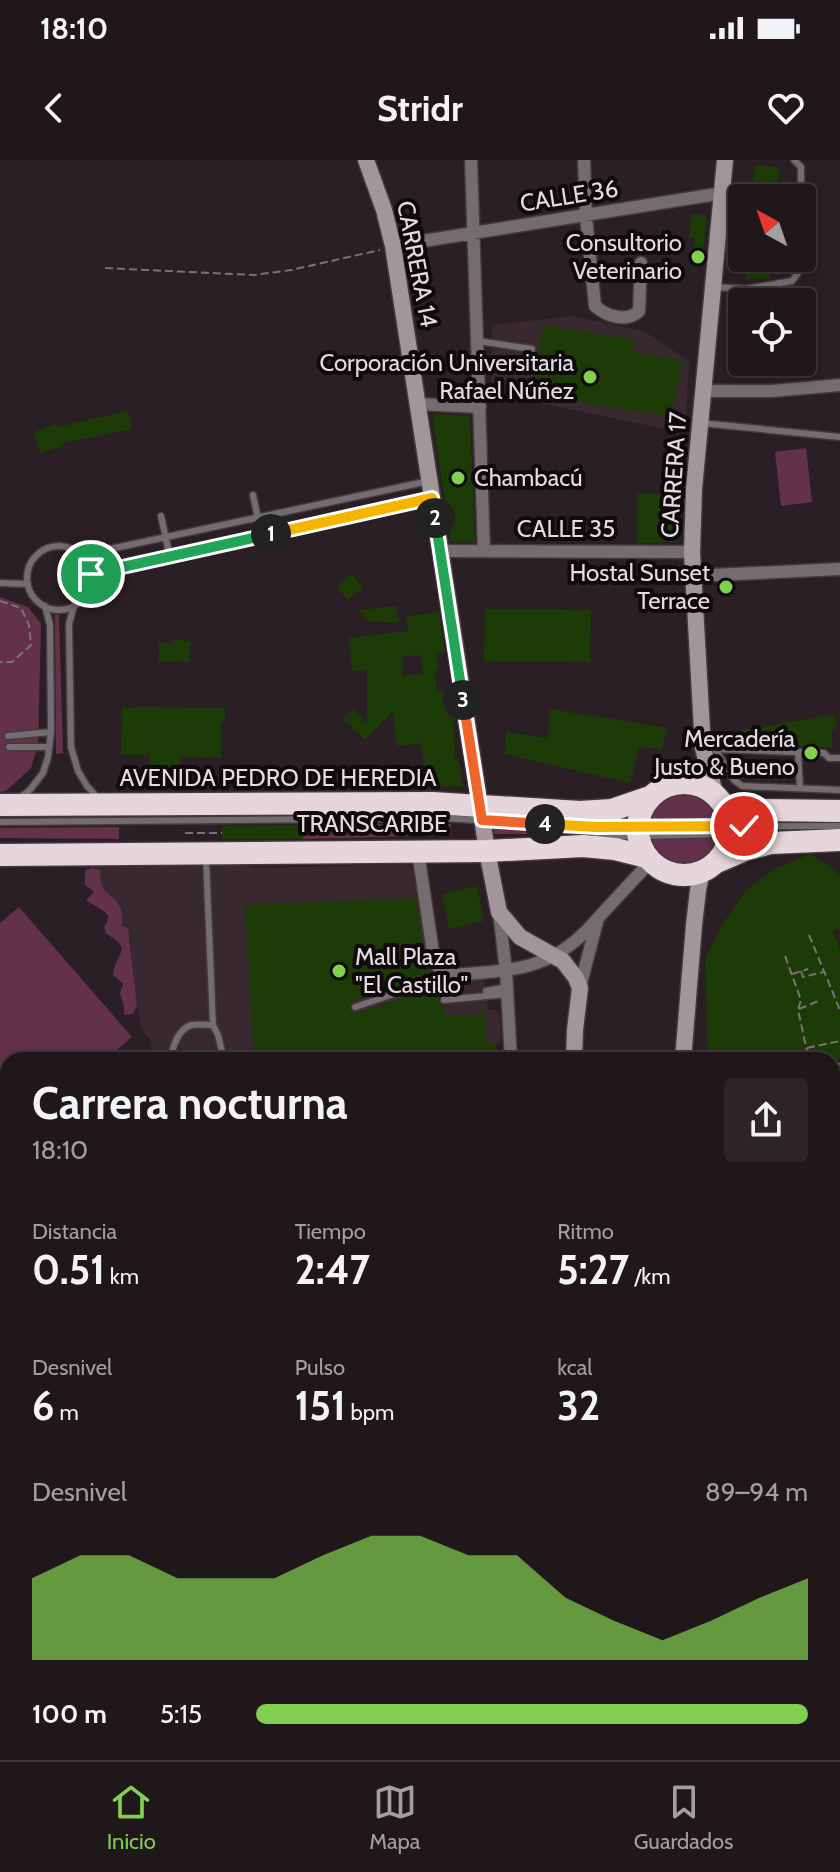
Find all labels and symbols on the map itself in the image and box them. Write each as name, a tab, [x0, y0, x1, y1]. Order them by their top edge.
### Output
street label: CALLE 36	[518, 173, 620, 218]
north arrow	[728, 184, 816, 272]
street label: CARRERA 14	[391, 198, 444, 330]
place label: Consultorio Veterinario	[566, 228, 682, 285]
marker: Consultorio Veterinario	[689, 248, 707, 266]
place label: Corporación Universitaria Rafael Núñez	[319, 348, 574, 405]
marker: Corporación Universitaria Rafael Núñez	[581, 368, 599, 386]
street label: CARRERA 17	[655, 411, 692, 539]
place label: Chambacú	[474, 463, 583, 492]
marker: Chambacú	[449, 469, 467, 487]
pin: 2	[415, 498, 455, 538]
pin: 1	[251, 514, 291, 554]
street label: CALLE 35	[517, 514, 615, 543]
pin	[57, 540, 125, 608]
place label: Hostal Sunset Terrace	[569, 558, 710, 615]
marker: Hostal Sunset Terrace	[717, 578, 735, 596]
pin: 3	[443, 680, 483, 720]
place label: Mercadería Justo & Bueno	[653, 724, 795, 781]
marker: Mercadería Justo & Bueno	[802, 744, 820, 762]
street label: AVENIDA PEDRO DE HEREDIA	[119, 763, 437, 792]
pin	[710, 792, 778, 860]
pin: 4	[525, 804, 565, 844]
street label: TRANSCARIBE	[297, 809, 447, 838]
place label: Mall Plaza "El Castillo"	[355, 942, 468, 999]
marker: Mall Plaza "El Castillo"	[330, 962, 348, 980]

